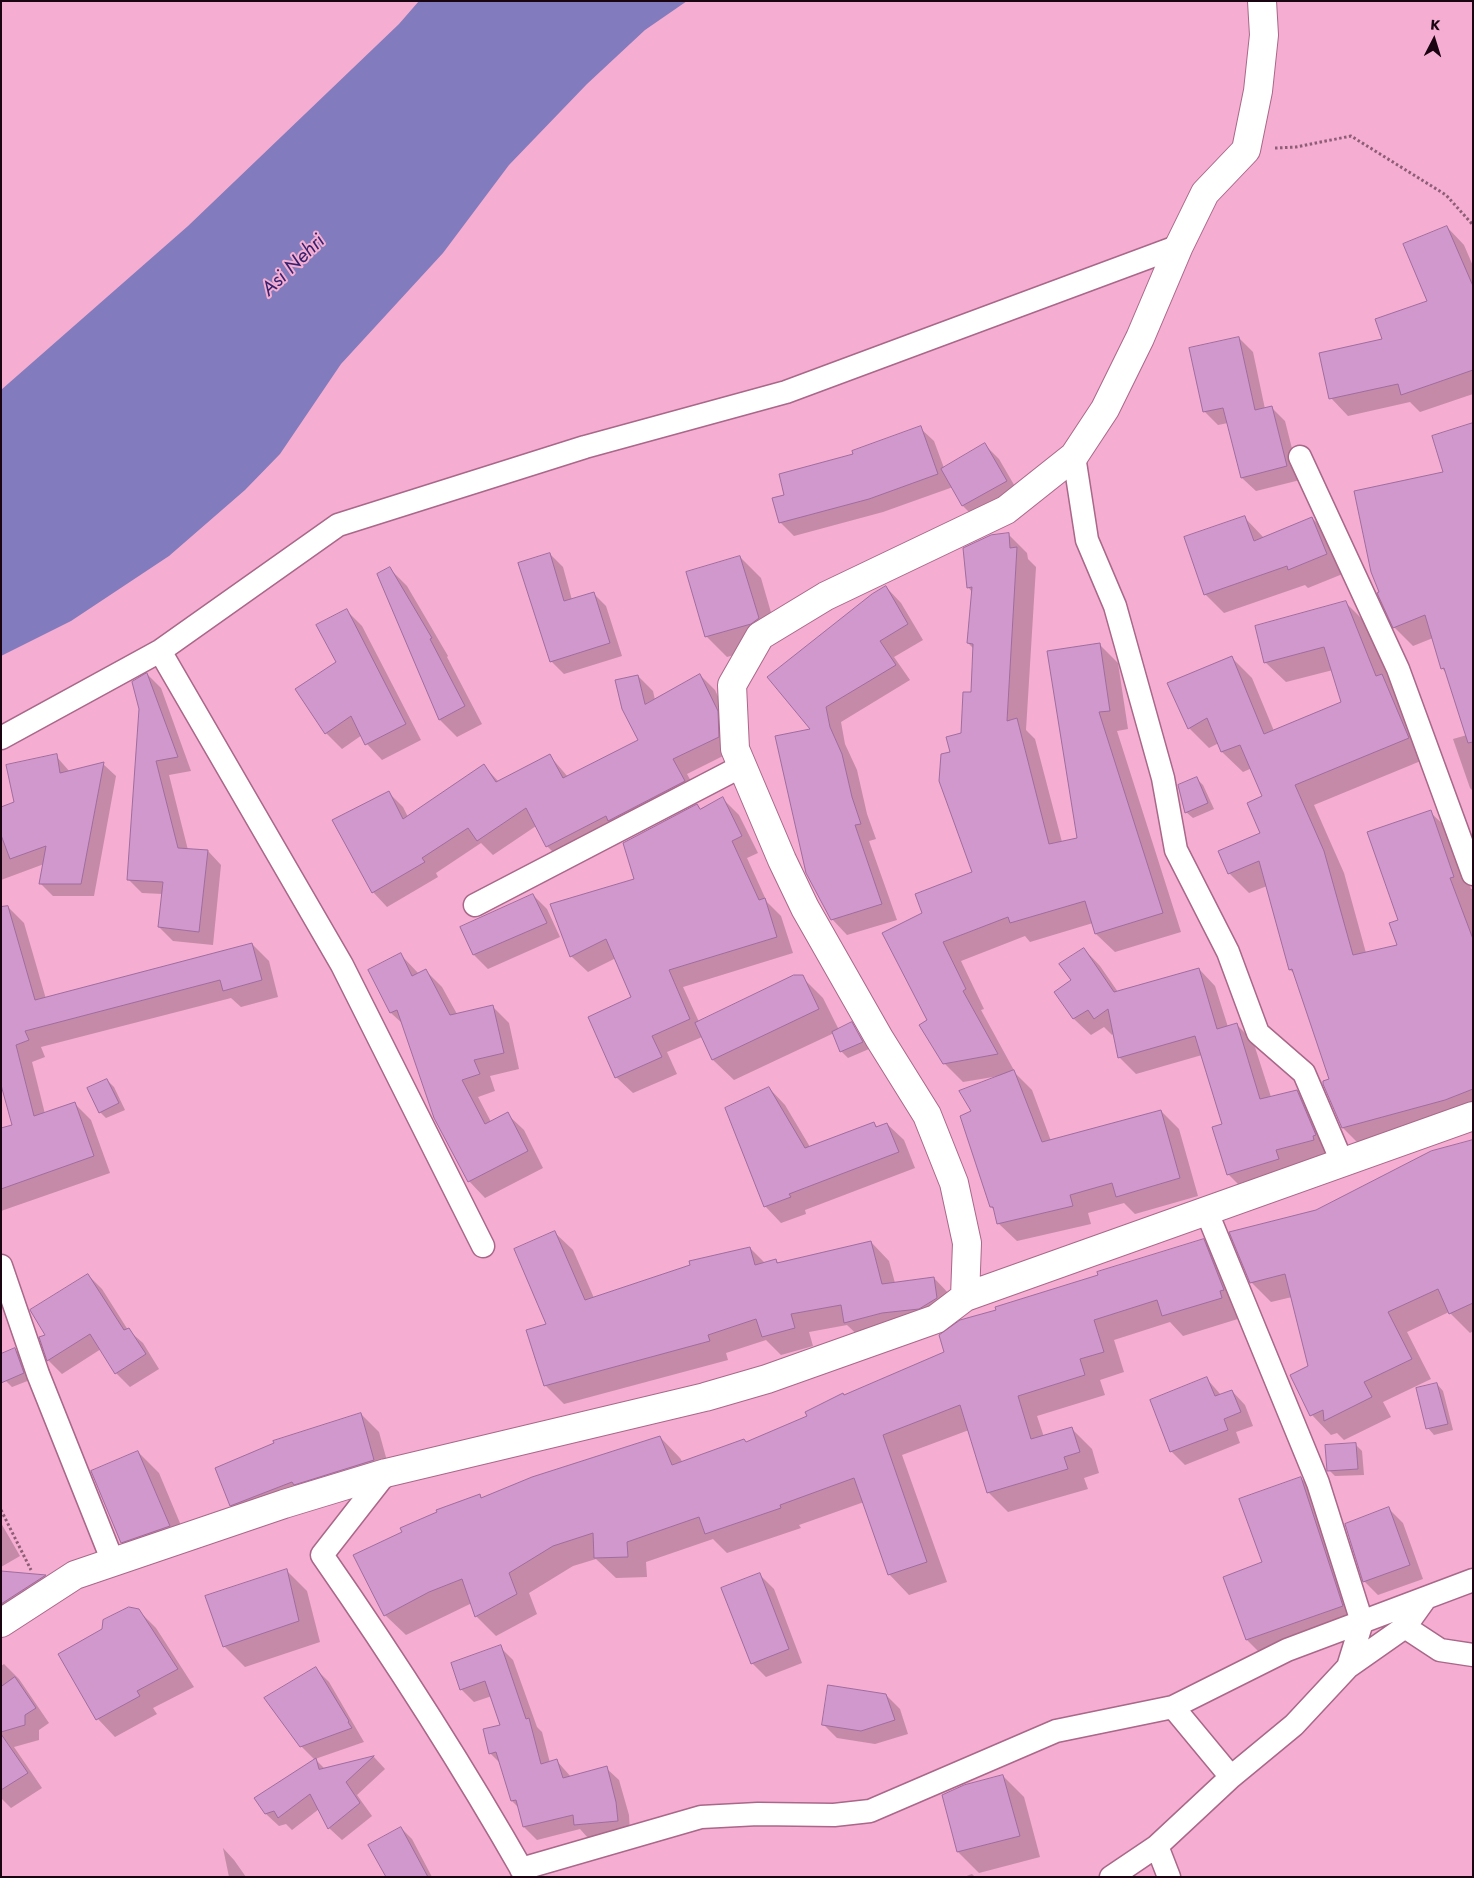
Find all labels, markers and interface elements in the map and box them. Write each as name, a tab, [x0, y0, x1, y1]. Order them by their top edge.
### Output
north arrow	[1409, 15, 1459, 65]
text: K	[1430, 15, 1441, 35]
water label: Asi Nehri	[257, 230, 331, 302]

